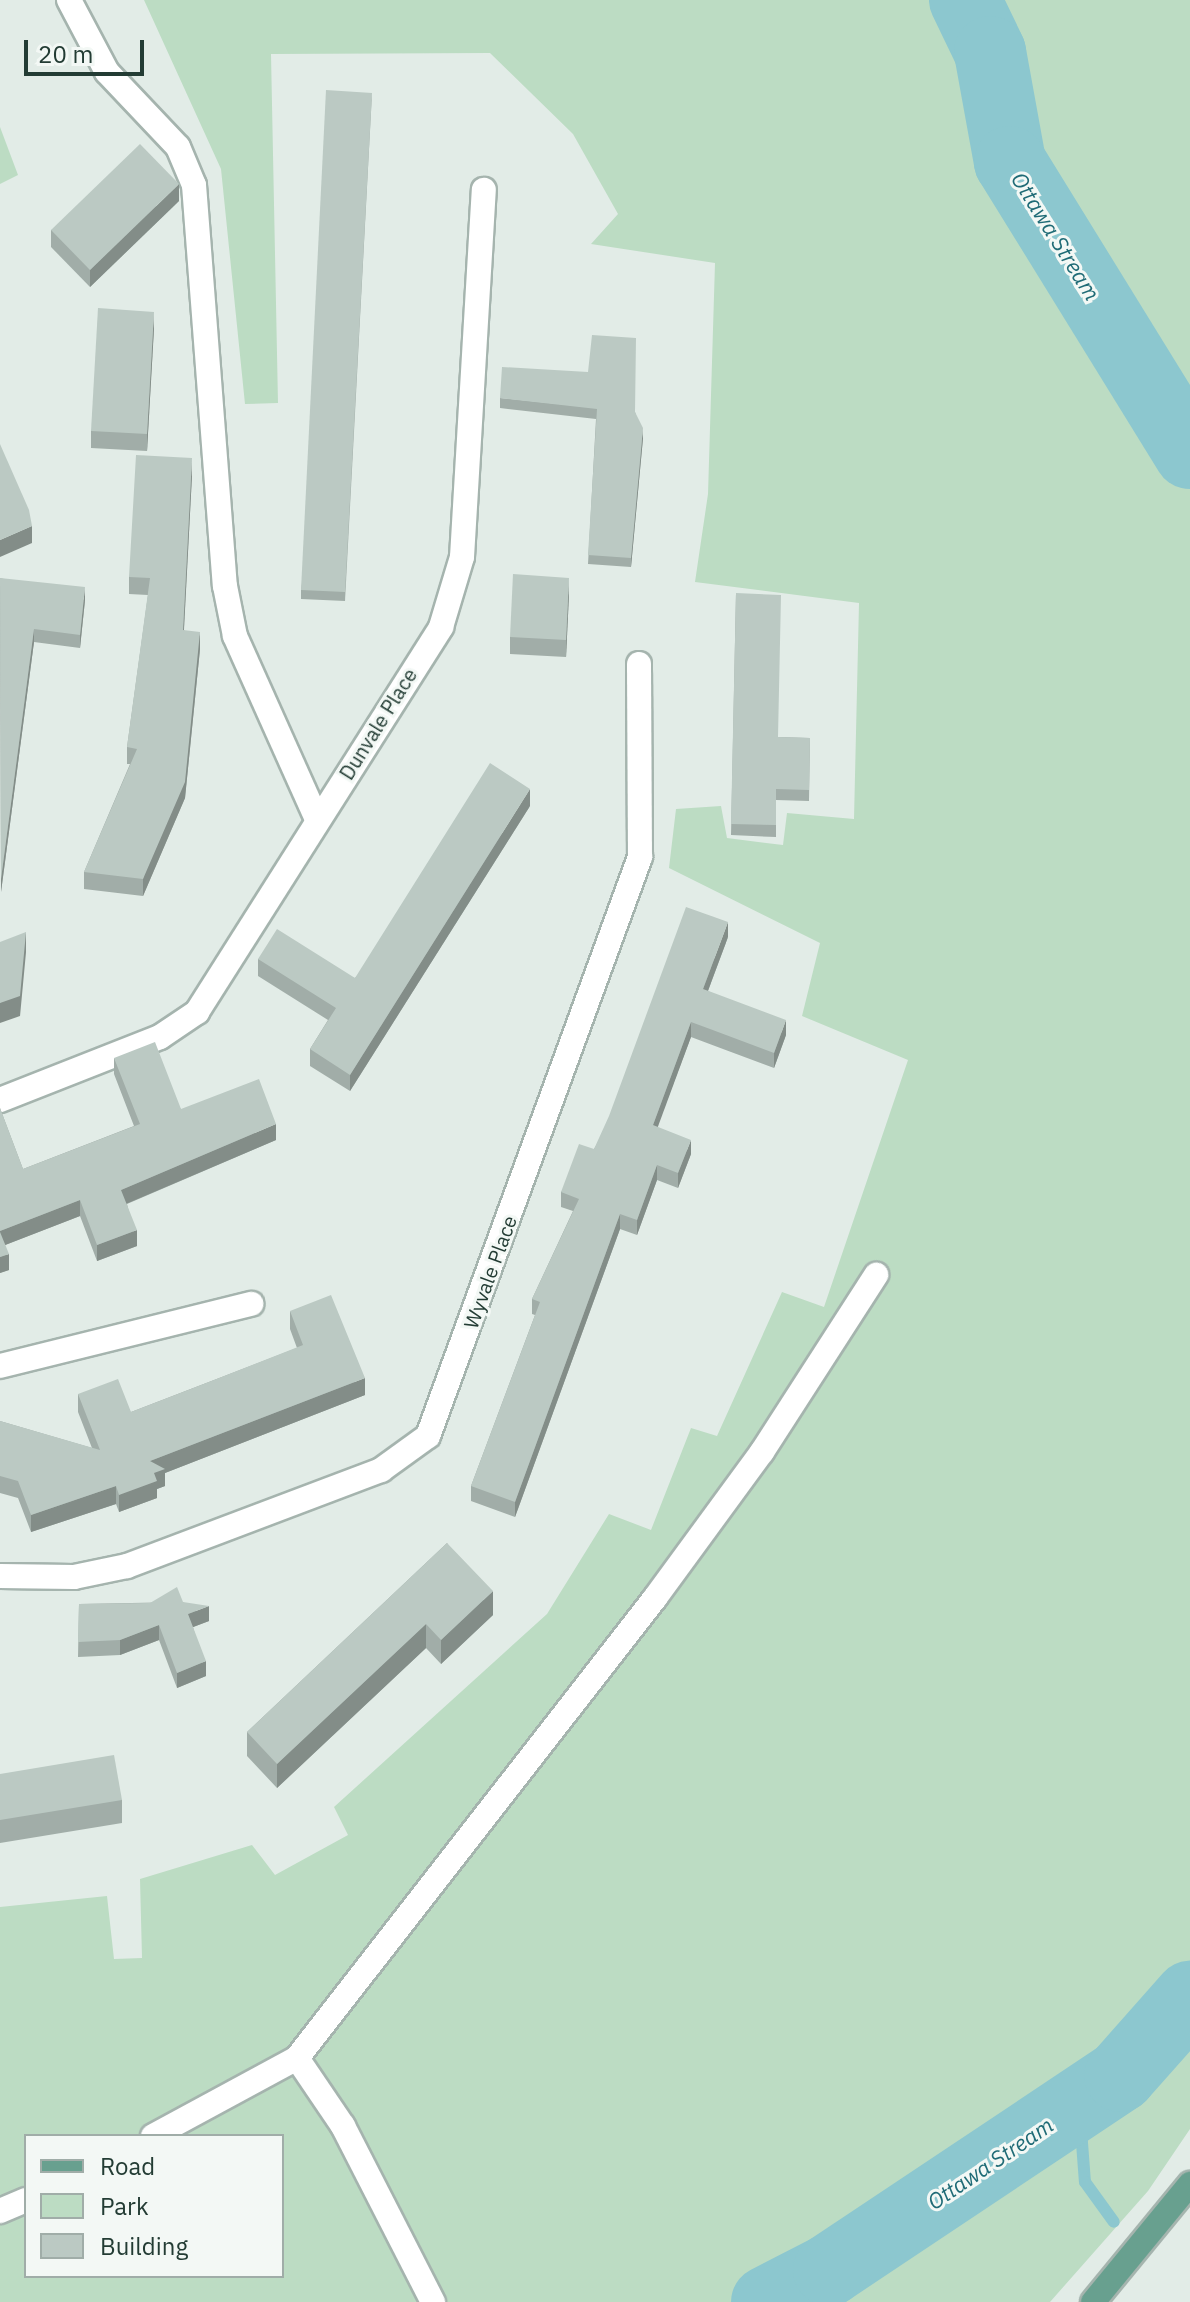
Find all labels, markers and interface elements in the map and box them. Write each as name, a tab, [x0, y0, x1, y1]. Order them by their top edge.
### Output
scale bar	[28, 24, 148, 74]
text: 20 m	[38, 38, 93, 70]
water label: Ottawa Stream	[1006, 167, 1106, 305]
street label: Dunvale Place	[334, 664, 422, 784]
street label: Wyvale Place	[458, 1212, 522, 1332]
water label: Ottawa Stream	[922, 2111, 1058, 2215]
legend	[24, 2134, 284, 2278]
text: Road	[100, 2150, 155, 2182]
text: Park	[100, 2190, 149, 2222]
text: Building	[100, 2230, 188, 2262]

